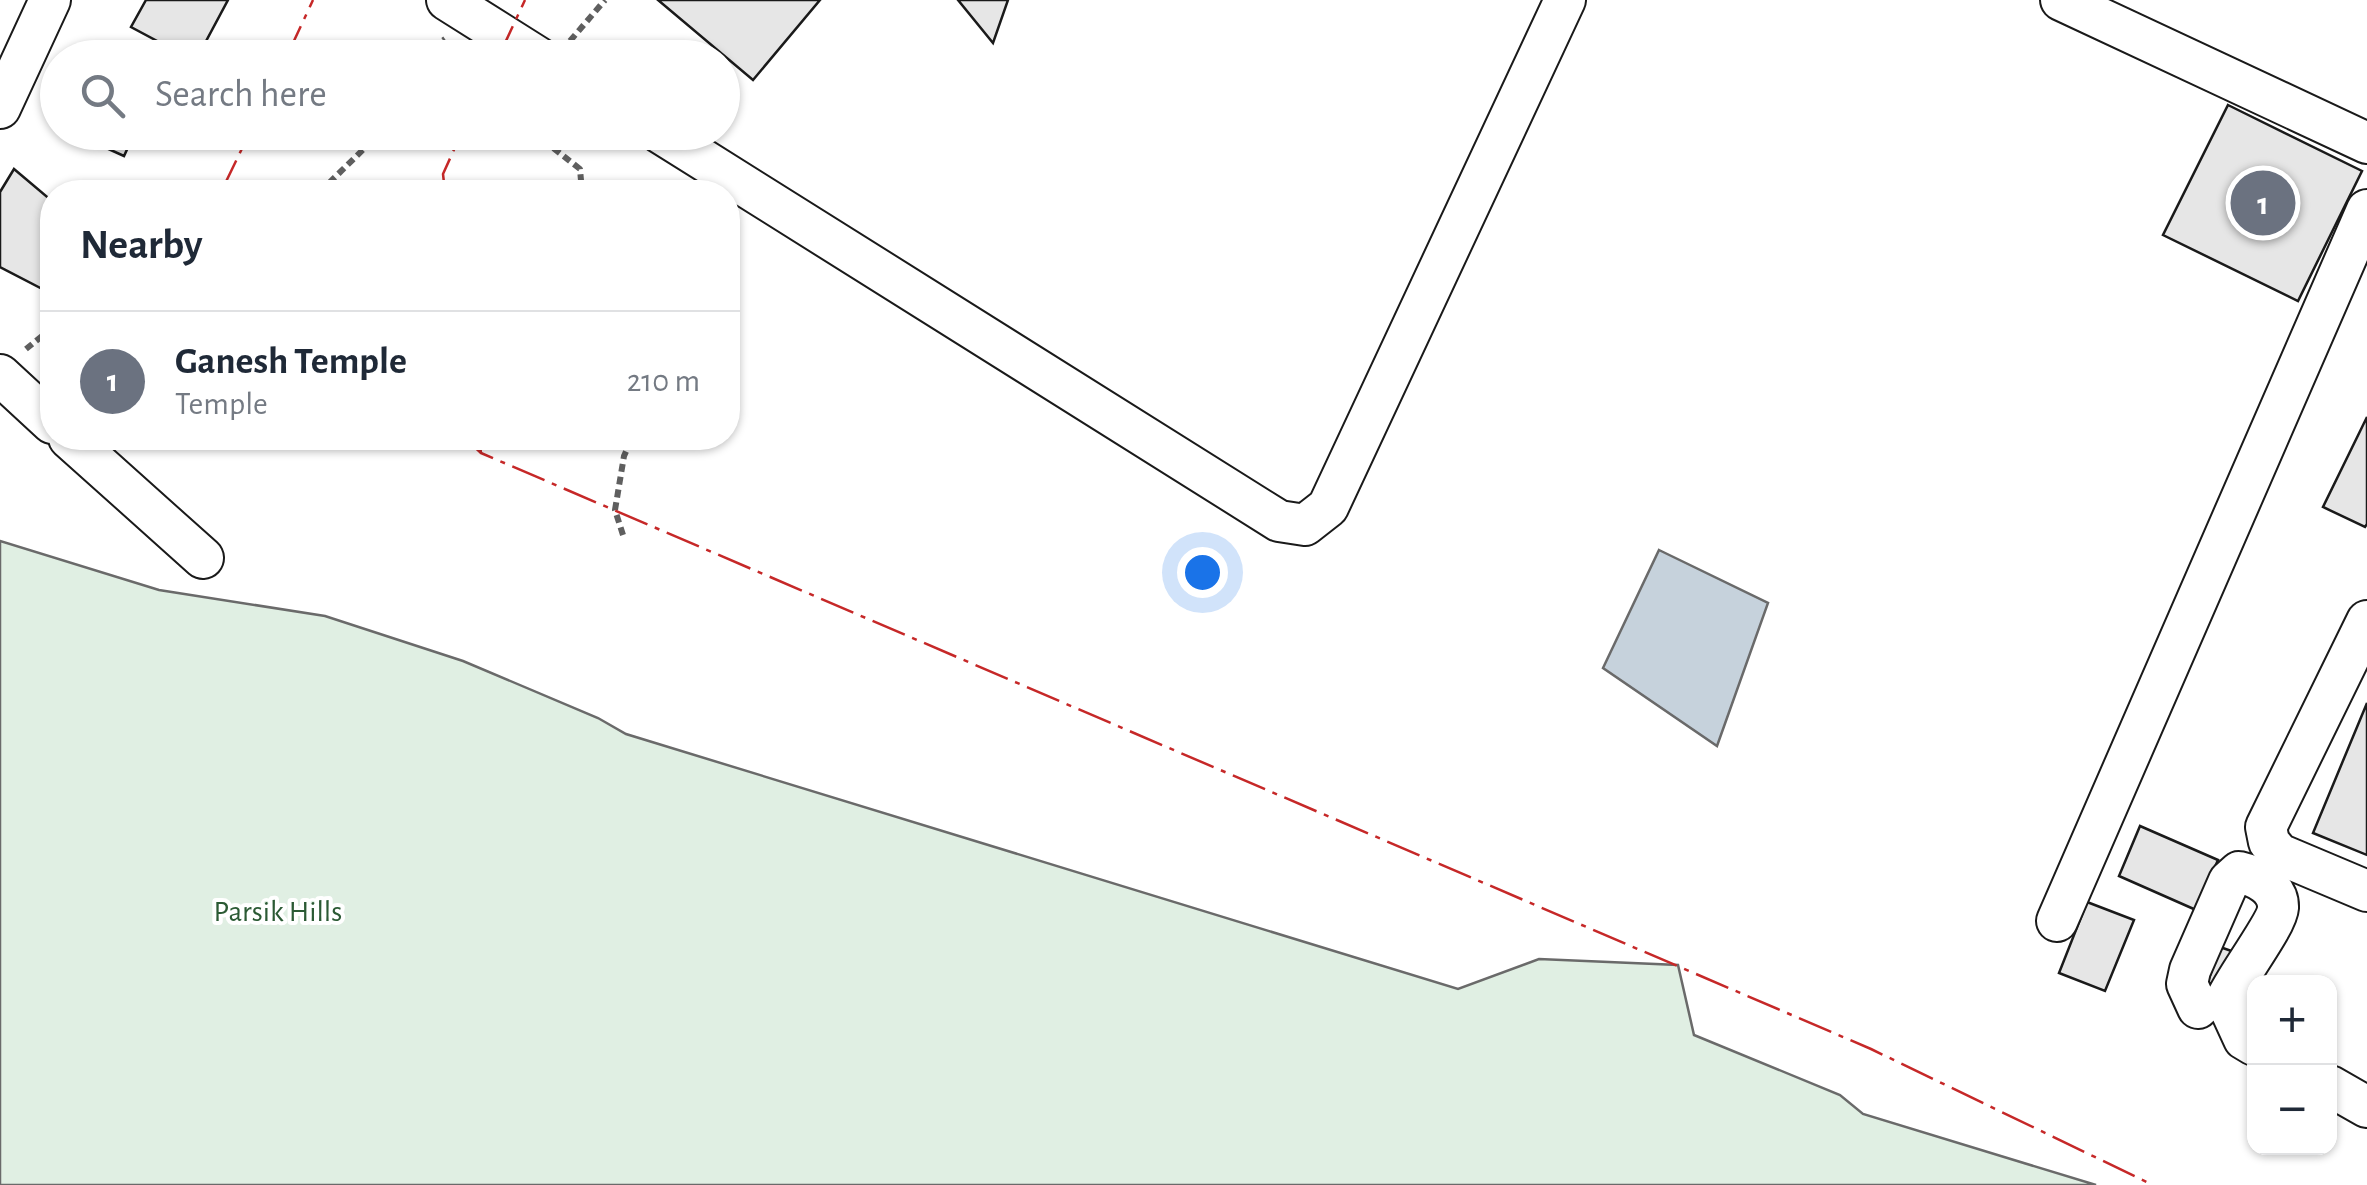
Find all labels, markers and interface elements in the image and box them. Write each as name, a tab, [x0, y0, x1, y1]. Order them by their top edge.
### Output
search box	[40, 40, 740, 150]
icon: search	[75, 68, 130, 123]
text: Search here	[155, 76, 327, 114]
pin: 1	[2230, 166, 2296, 240]
text: Nearby	[80, 224, 203, 266]
text: Ganesh Temple	[175, 343, 407, 381]
text: 1	[107, 365, 118, 397]
text: 210 m	[627, 365, 700, 397]
text: Temple	[175, 388, 268, 420]
your location	[1177, 547, 1228, 598]
park label: Parsik Hills	[214, 897, 342, 927]
map controls	[2247, 975, 2337, 1155]
button: +	[2247, 975, 2337, 1065]
button: −	[2247, 1065, 2337, 1155]

